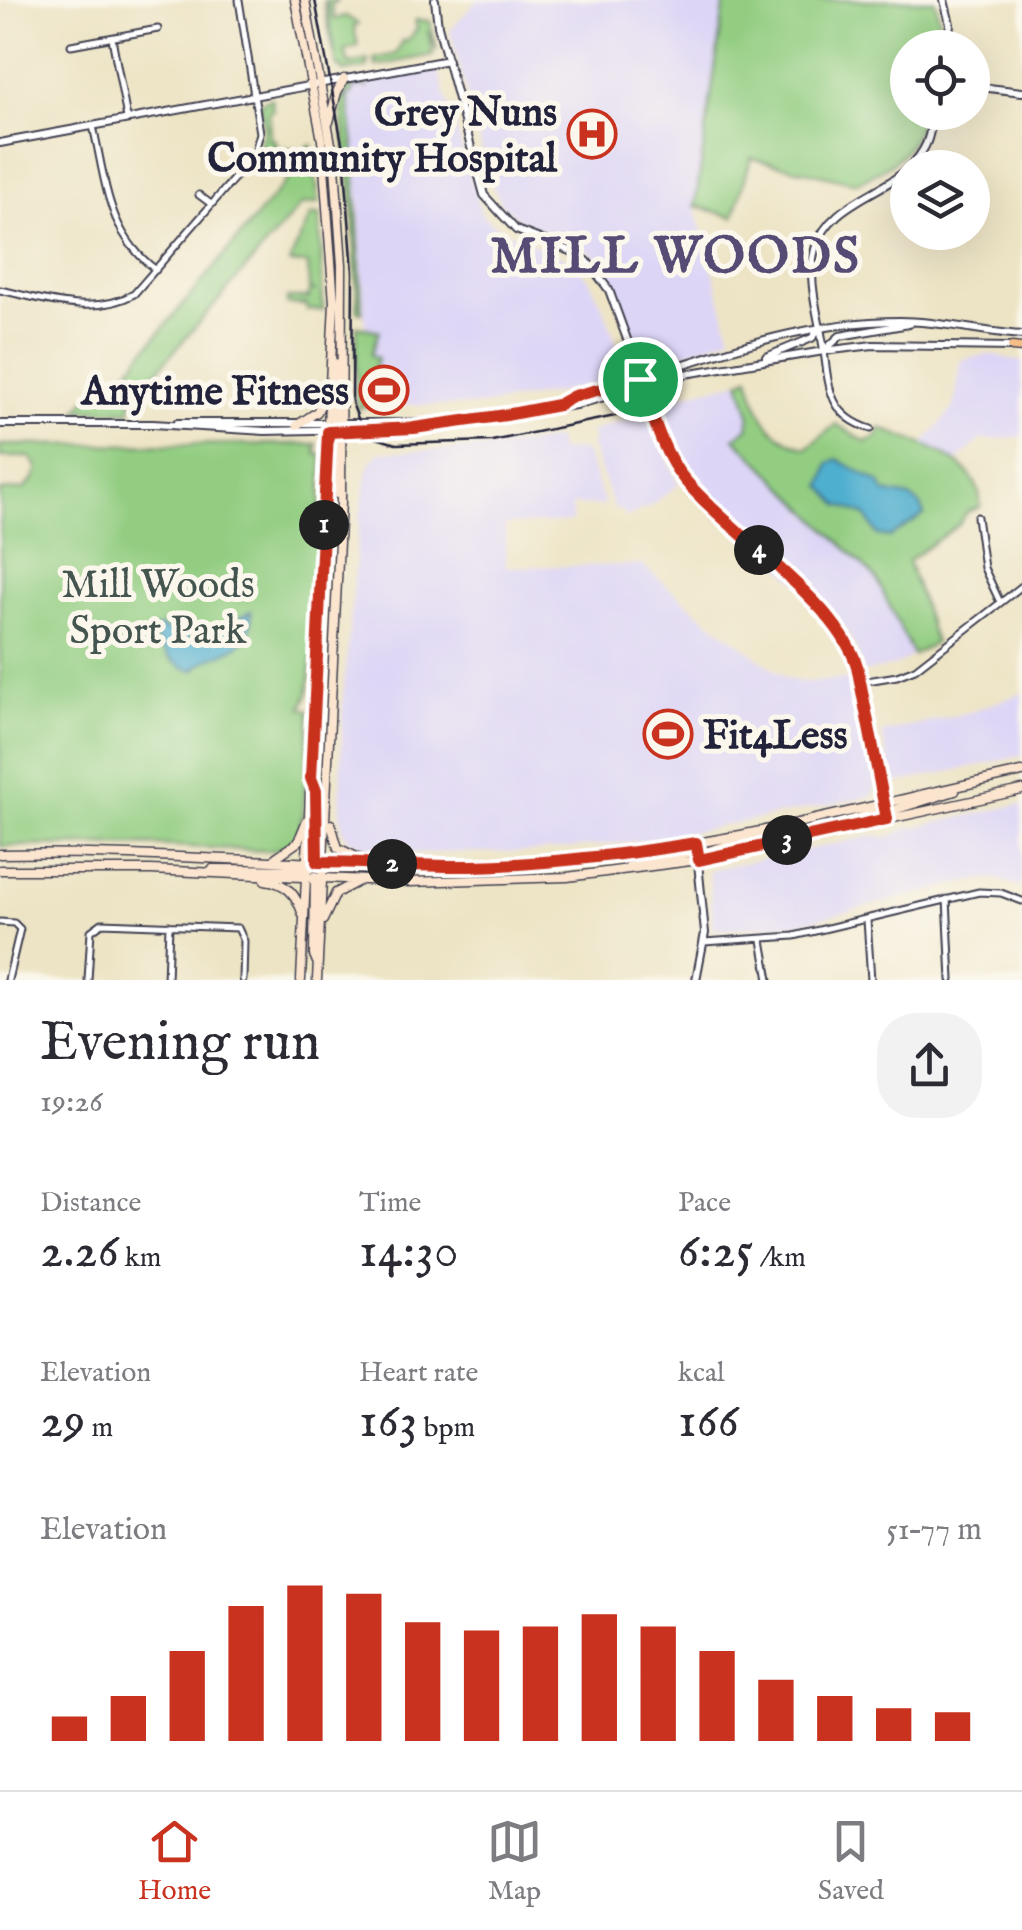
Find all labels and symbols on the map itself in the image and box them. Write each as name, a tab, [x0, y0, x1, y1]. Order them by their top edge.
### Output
place label: Grey Nuns Community Hospital	[207, 89, 558, 186]
hospital icon: Grey Nuns Community Hospital	[566, 108, 618, 160]
district label: MILL WOODS	[491, 227, 861, 290]
pin	[598, 337, 683, 422]
sports icon: Anytime Fitness	[358, 364, 410, 416]
place label: Anytime Fitness	[79, 368, 349, 419]
pin: 1	[299, 500, 349, 550]
pin: 4	[734, 525, 784, 575]
park label: Mill Woods Sport Park	[61, 561, 255, 658]
sports icon: Fit4Less	[642, 708, 694, 760]
place label: Fit4Less	[703, 712, 848, 763]
pin: 3	[762, 815, 812, 865]
pin: 2	[367, 839, 417, 889]

